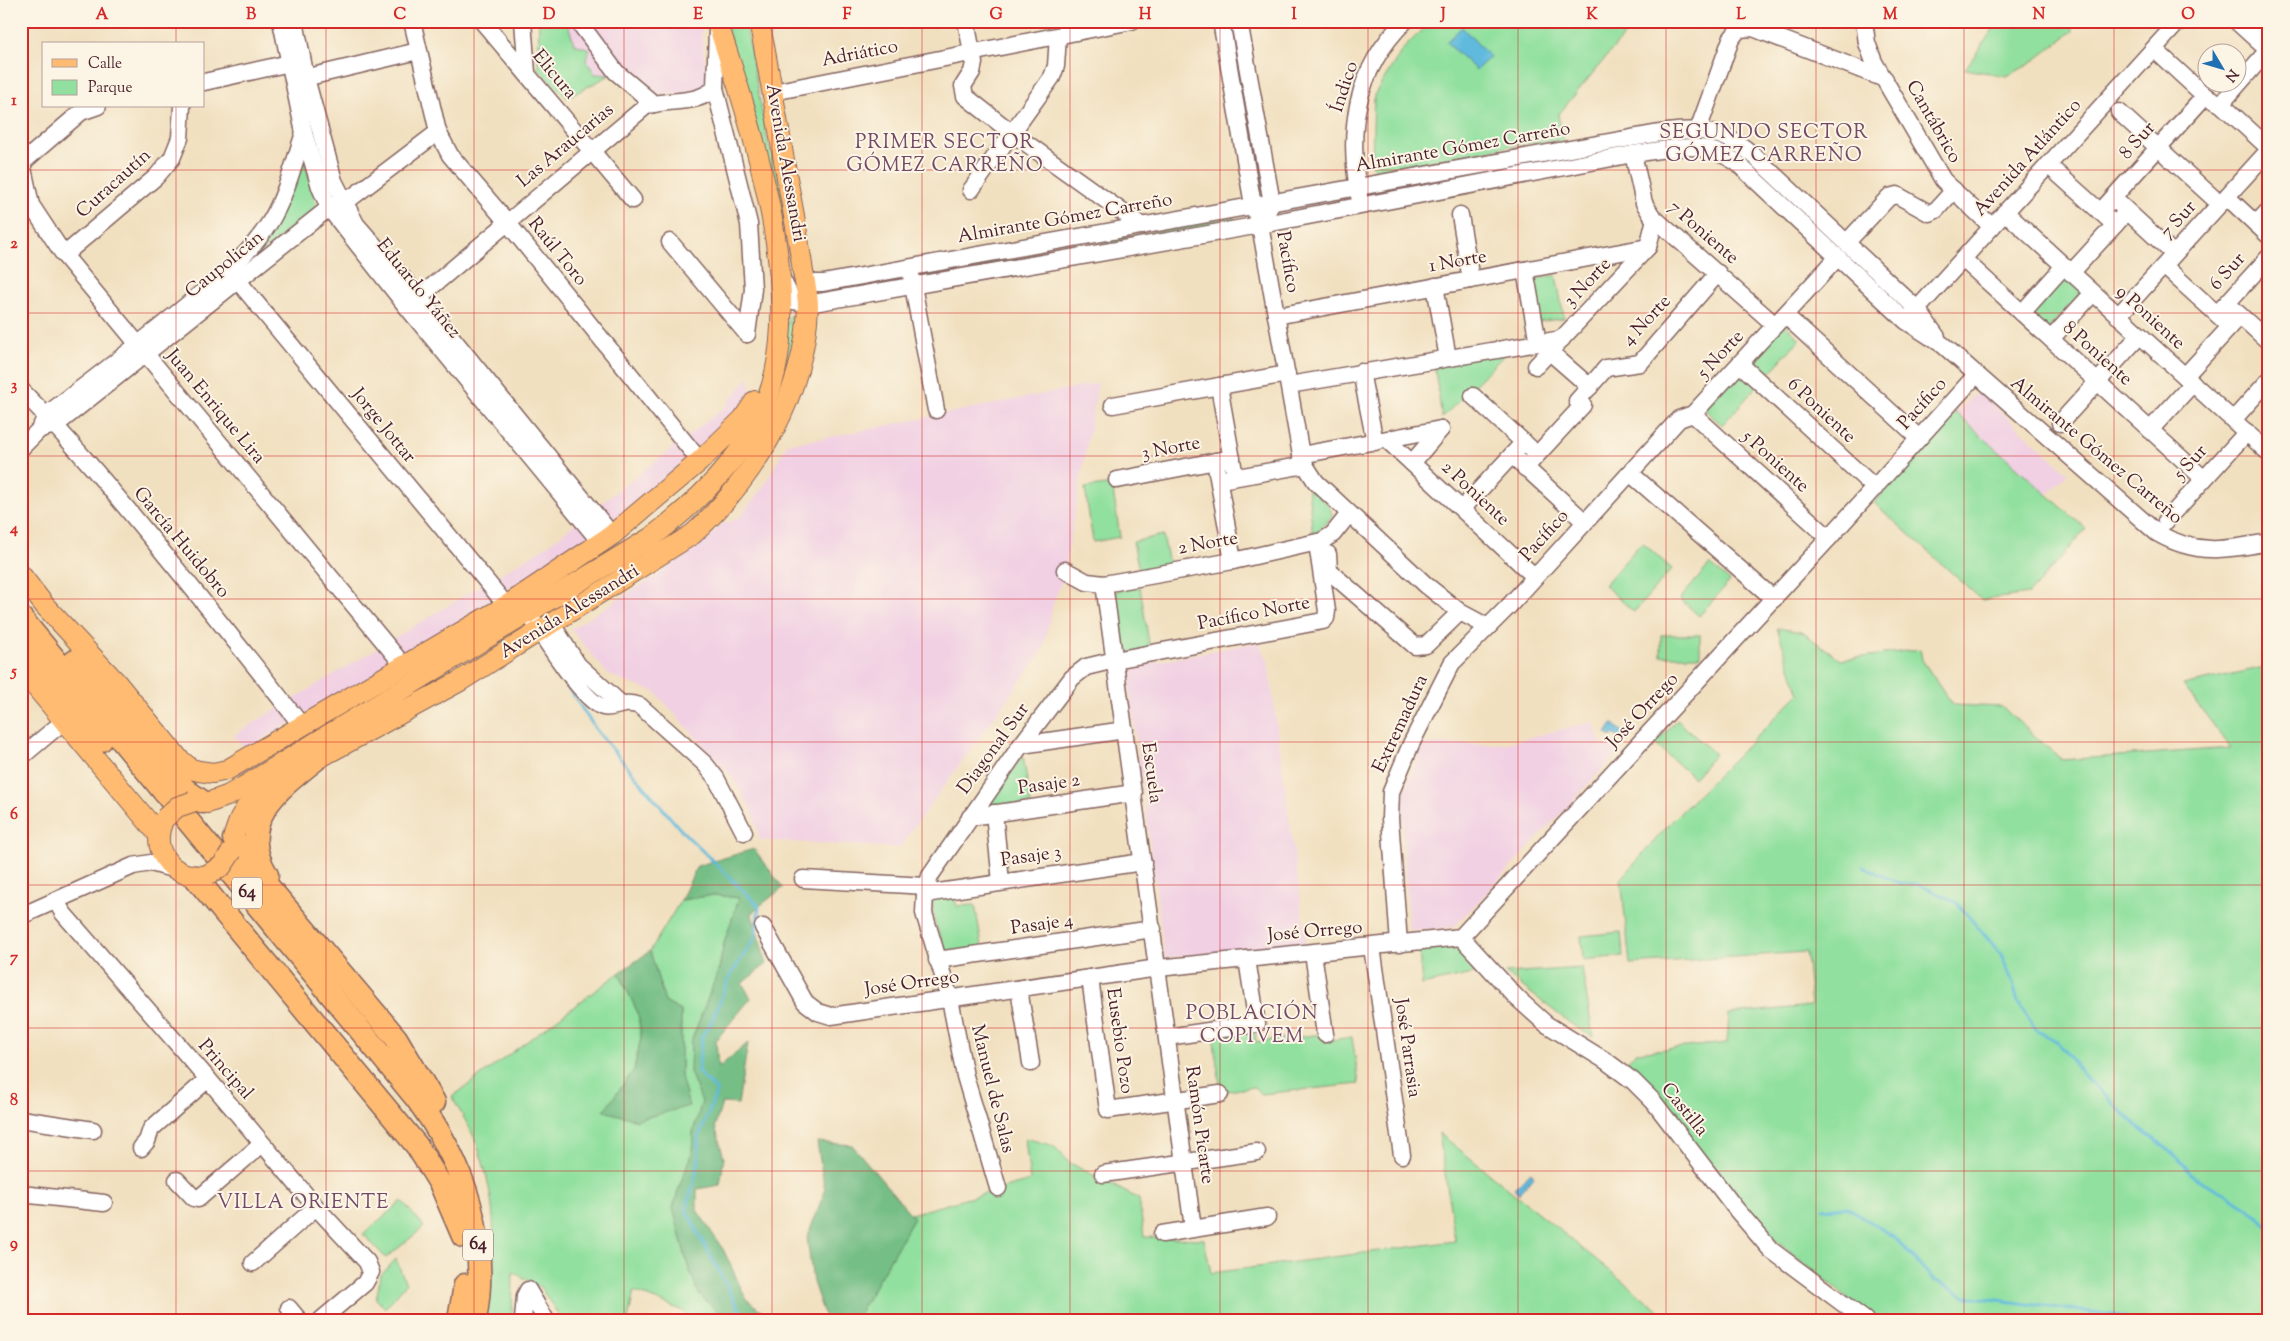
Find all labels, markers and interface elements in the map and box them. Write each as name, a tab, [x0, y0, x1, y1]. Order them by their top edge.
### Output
text: A	[96, 4, 109, 27]
text: B	[246, 4, 256, 27]
text: C	[394, 4, 407, 27]
text: D	[543, 4, 556, 27]
text: E	[693, 4, 703, 27]
text: F	[843, 4, 852, 27]
text: G	[989, 4, 1003, 27]
text: H	[1139, 4, 1152, 27]
text: I	[1291, 4, 1297, 27]
text: J	[1439, 4, 1446, 27]
text: K	[1586, 4, 1598, 27]
text: L	[1736, 4, 1746, 27]
text: M	[1883, 4, 1898, 27]
text: N	[2033, 4, 2046, 27]
text: O	[2181, 4, 2195, 27]
street label: Adriático	[820, 33, 900, 75]
legend	[42, 42, 205, 108]
north arrow	[2198, 42, 2248, 92]
street label: Elicura	[525, 44, 583, 106]
text: Calle	[88, 54, 122, 75]
street label: Índico	[1324, 58, 1366, 116]
text: N	[2219, 64, 2242, 85]
street label: Cantábrico	[1898, 76, 1968, 168]
text: Parque	[88, 78, 132, 99]
street label: Avenida Alessandri	[758, 82, 812, 244]
text: 1	[11, 90, 17, 113]
street label: Avenida Atlántico	[1968, 93, 2088, 223]
street label: Las Araucarias	[512, 97, 620, 195]
street label: Almirante Gómez Carreño	[1353, 116, 1573, 180]
street label: 8 Sur	[2114, 116, 2162, 166]
district label: SEGUNDO SECTOR GÓMEZ CARREÑO	[1659, 119, 1869, 171]
district label: PRIMER SECTOR GÓMEZ CARREÑO	[846, 129, 1044, 181]
street label: Curacautín	[70, 143, 158, 225]
street label: Almirante Gómez Carreño	[955, 187, 1175, 251]
street label: 7 Poniente	[1662, 195, 1744, 271]
street label: 7 Sur	[2155, 195, 2203, 245]
street label: Raúl Toro	[521, 212, 593, 292]
street label: Caupolicán	[180, 225, 270, 305]
street label: Pacífico	[1268, 229, 1306, 295]
text: 2	[10, 233, 18, 256]
street label: Eduardo Yáñez	[369, 233, 467, 345]
street label: 1 Norte	[1427, 244, 1489, 280]
street label: 6 Sur	[2204, 247, 2252, 297]
street label: 3 Norte	[1558, 252, 1618, 314]
street label: 9 Poniente	[2109, 279, 2191, 357]
street label: 4 Norte	[1616, 289, 1678, 353]
street label: 8 Poniente	[2056, 315, 2138, 393]
street label: 5 Norte	[1691, 324, 1751, 386]
street label: Juan Enrique Lira	[158, 343, 271, 470]
street label: Almirante Gómez Carreño	[2004, 371, 2188, 531]
street label: 6 Poniente	[1781, 372, 1862, 450]
street label: Pacífico	[1892, 372, 1954, 436]
text: 3	[11, 375, 18, 398]
street label: Jorge Jottar	[344, 382, 422, 469]
street label: 5 Poniente	[1735, 424, 1815, 500]
street label: 3 Norte	[1139, 430, 1203, 468]
street label: 5 Sur	[2167, 439, 2214, 488]
street label: 2 Poniente	[1435, 455, 1515, 533]
street label: García Huidobro	[126, 482, 236, 604]
street label: Pacífico	[1514, 504, 1576, 568]
text: 4	[9, 518, 18, 541]
street label: 2 Norte	[1176, 525, 1240, 563]
street label: Avenida Alessandri	[495, 558, 645, 666]
street label: Pacífico Norte	[1195, 590, 1313, 638]
text: 5	[9, 661, 17, 684]
street label: José Orrego	[1600, 667, 1685, 756]
street label: Extremadura	[1366, 670, 1436, 778]
street label: Diagonal Sur	[952, 698, 1036, 800]
street label: Escuela	[1133, 741, 1169, 805]
street label: Pasaje 2	[1016, 767, 1082, 803]
text: 6	[10, 804, 18, 827]
street label: Pasaje 3	[999, 839, 1063, 875]
road number: 64	[232, 878, 262, 908]
street label: Pasaje 4	[1009, 907, 1075, 943]
street label: José Orrego	[1265, 914, 1364, 950]
text: 7	[10, 947, 19, 970]
street label: José Orrego	[862, 964, 961, 1004]
street label: Eusebio Pozo	[1098, 986, 1140, 1096]
street label: José Parrasia	[1387, 996, 1427, 1100]
district label: POBLACIÓN COPIVEM	[1186, 999, 1318, 1052]
street label: Manuel de Salas	[963, 1022, 1021, 1156]
street label: Principal	[191, 1034, 259, 1106]
street label: Ramón Picarte	[1177, 1064, 1221, 1186]
street label: Castilla	[1654, 1077, 1714, 1143]
text: 8	[10, 1090, 18, 1113]
district label: VILLA ORIENTE	[217, 1189, 389, 1218]
road number: 64	[463, 1230, 493, 1260]
text: 9	[10, 1233, 18, 1256]

